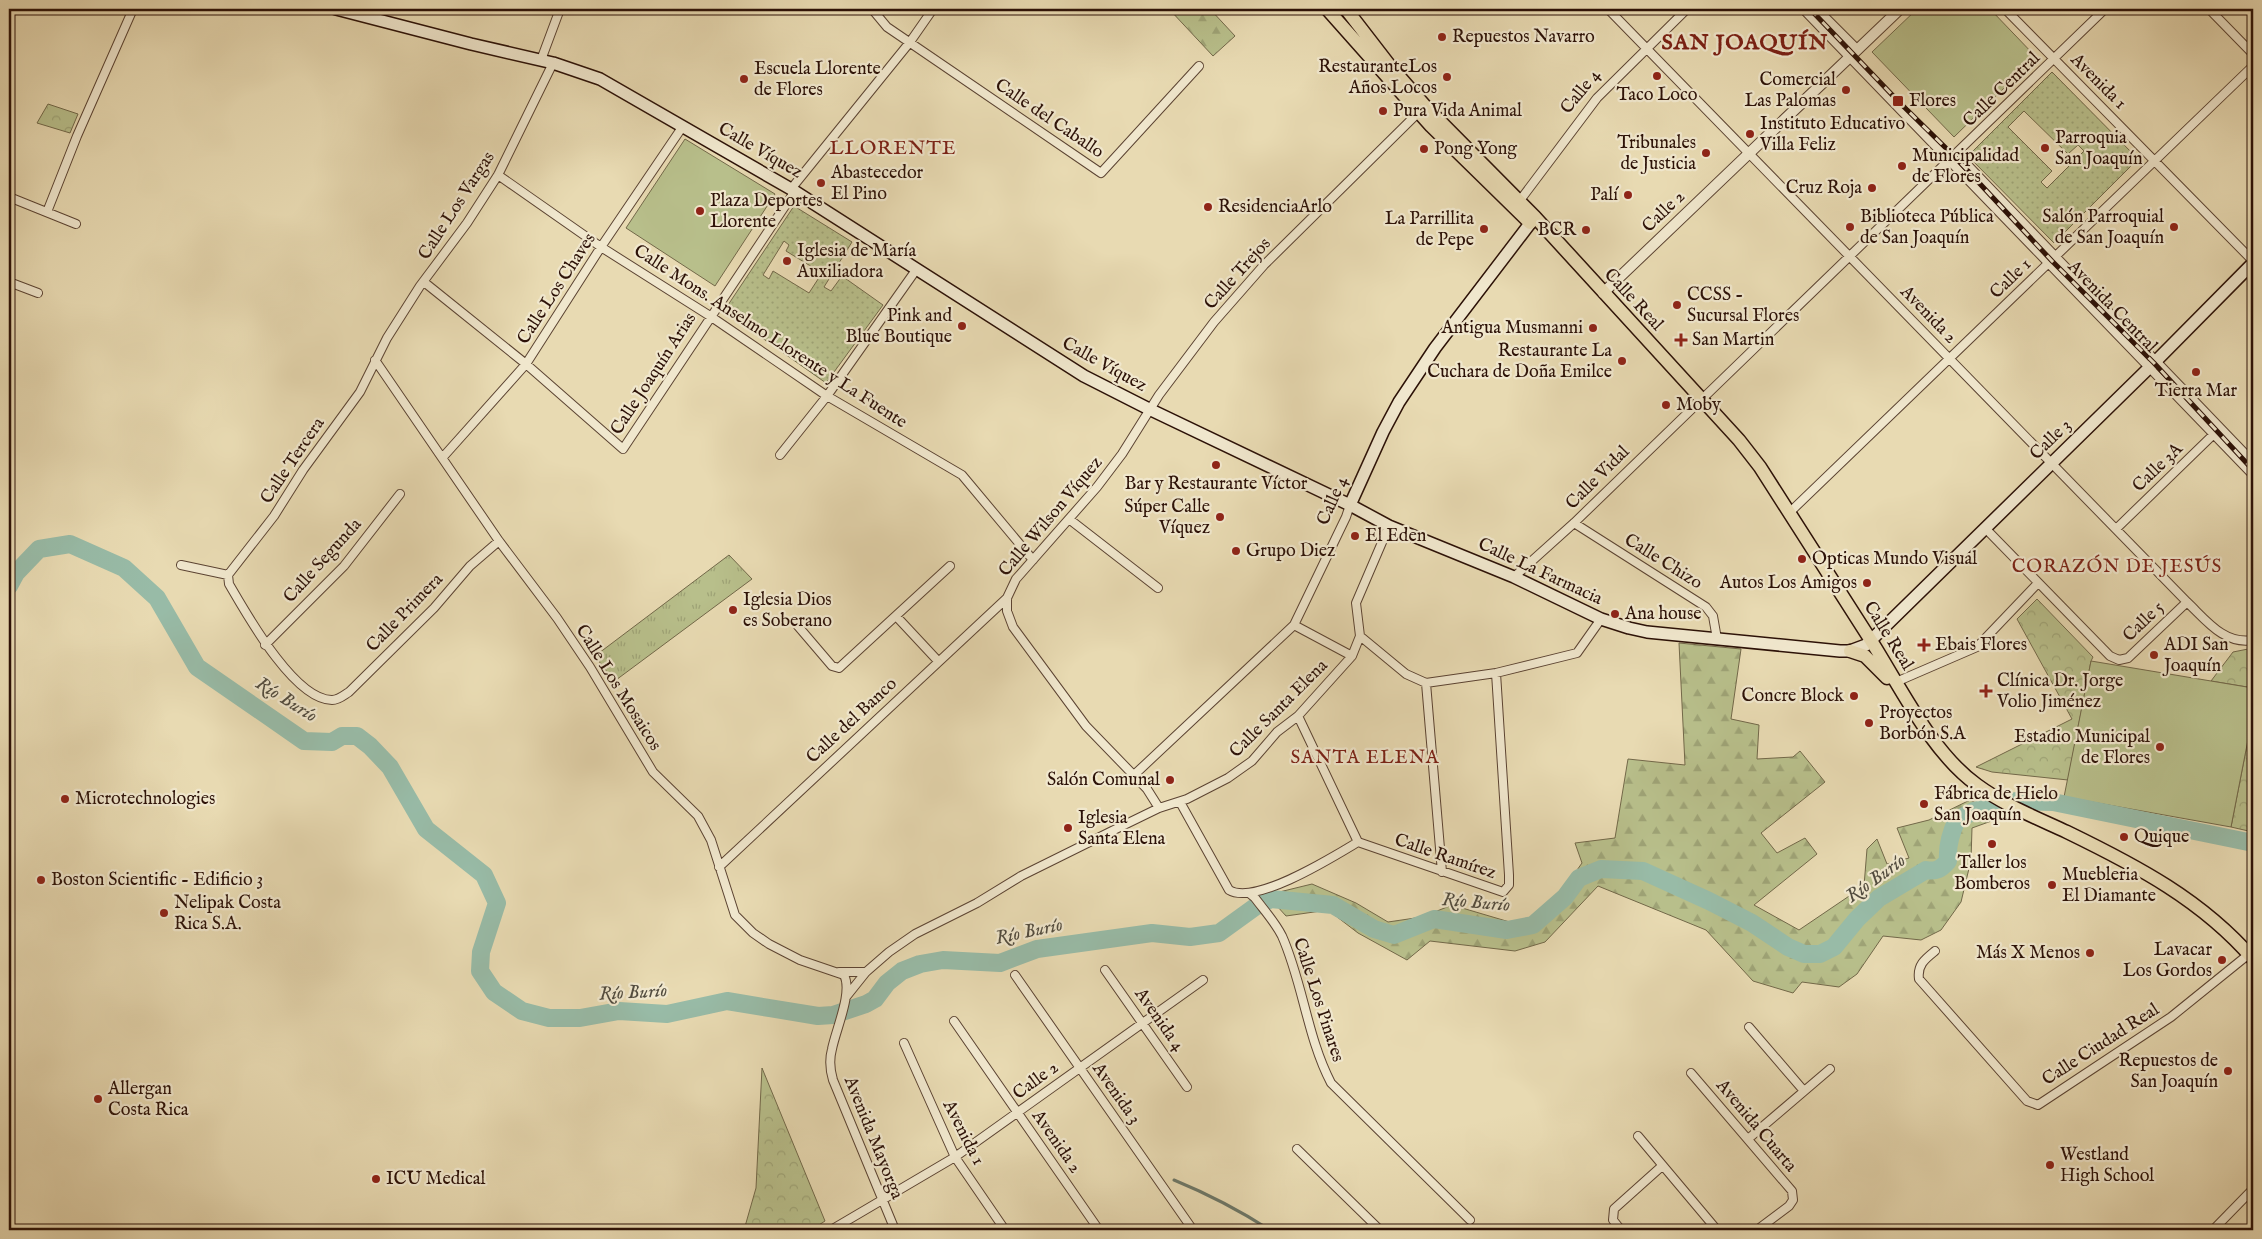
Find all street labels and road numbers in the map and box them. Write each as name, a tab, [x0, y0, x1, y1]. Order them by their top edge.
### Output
street label: Calle Central	[1958, 47, 2046, 133]
street label: Avenida 1	[2064, 48, 2131, 115]
street label: Calle 4	[1556, 65, 1606, 119]
street label: Calle del Caballo	[990, 74, 1108, 164]
street label: Calle Víquez	[714, 118, 806, 184]
street label: Calle Los Vargas	[413, 148, 501, 264]
street label: Calle 2	[1638, 186, 1690, 238]
street label: Calle Los Chaves	[512, 229, 602, 349]
street label: Calle Trejos	[1199, 233, 1277, 315]
street label: Calle Mons. Anselmo Llorente y La Fuente	[629, 240, 911, 434]
street label: Calle 1	[1985, 254, 2037, 304]
street label: Avenida Central	[2061, 255, 2162, 358]
street label: Calle Real	[1598, 264, 1668, 336]
street label: Avenida 2	[1894, 280, 1961, 349]
street label: Calle Joaquín Arias	[606, 309, 702, 439]
street label: Calle Víquez	[1058, 332, 1150, 398]
street label: Calle Tercera	[256, 413, 330, 509]
street label: Calle 3	[2025, 415, 2077, 465]
street label: Calle 3A	[2128, 438, 2189, 498]
street label: Calle Vidal	[1561, 441, 1635, 515]
street label: Calle Wilson Víquez	[994, 452, 1108, 582]
street label: Calle 4	[1312, 473, 1354, 529]
street label: Calle Segunda	[279, 514, 367, 608]
street label: Calle Chizo	[1620, 529, 1707, 595]
street label: Calle La Farmacia	[1474, 533, 1606, 611]
street label: Calle Primera	[362, 569, 448, 657]
street label: Calle 5	[2118, 596, 2170, 647]
street label: Calle Real	[1858, 597, 1918, 675]
street label: Calle Los Mosaicos	[570, 621, 666, 755]
street label: Calle Santa Elena	[1225, 655, 1333, 763]
street label: Calle del Banco	[802, 673, 902, 769]
street label: Calle Ramírez	[1391, 829, 1499, 885]
street label: Calle Los Pinares	[1287, 935, 1349, 1065]
street label: Avenida 4	[1128, 983, 1189, 1056]
street label: Calle Ciudad Real	[2038, 999, 2164, 1091]
street label: Calle 2	[1009, 1057, 1063, 1105]
street label: Avenida 3	[1086, 1058, 1146, 1129]
street label: Avenida Mayorga	[838, 1072, 908, 1203]
street label: Avenida Cuarta	[1710, 1074, 1802, 1177]
street label: Avenida 1	[936, 1096, 989, 1170]
street label: Avenida 2	[1025, 1105, 1086, 1178]

